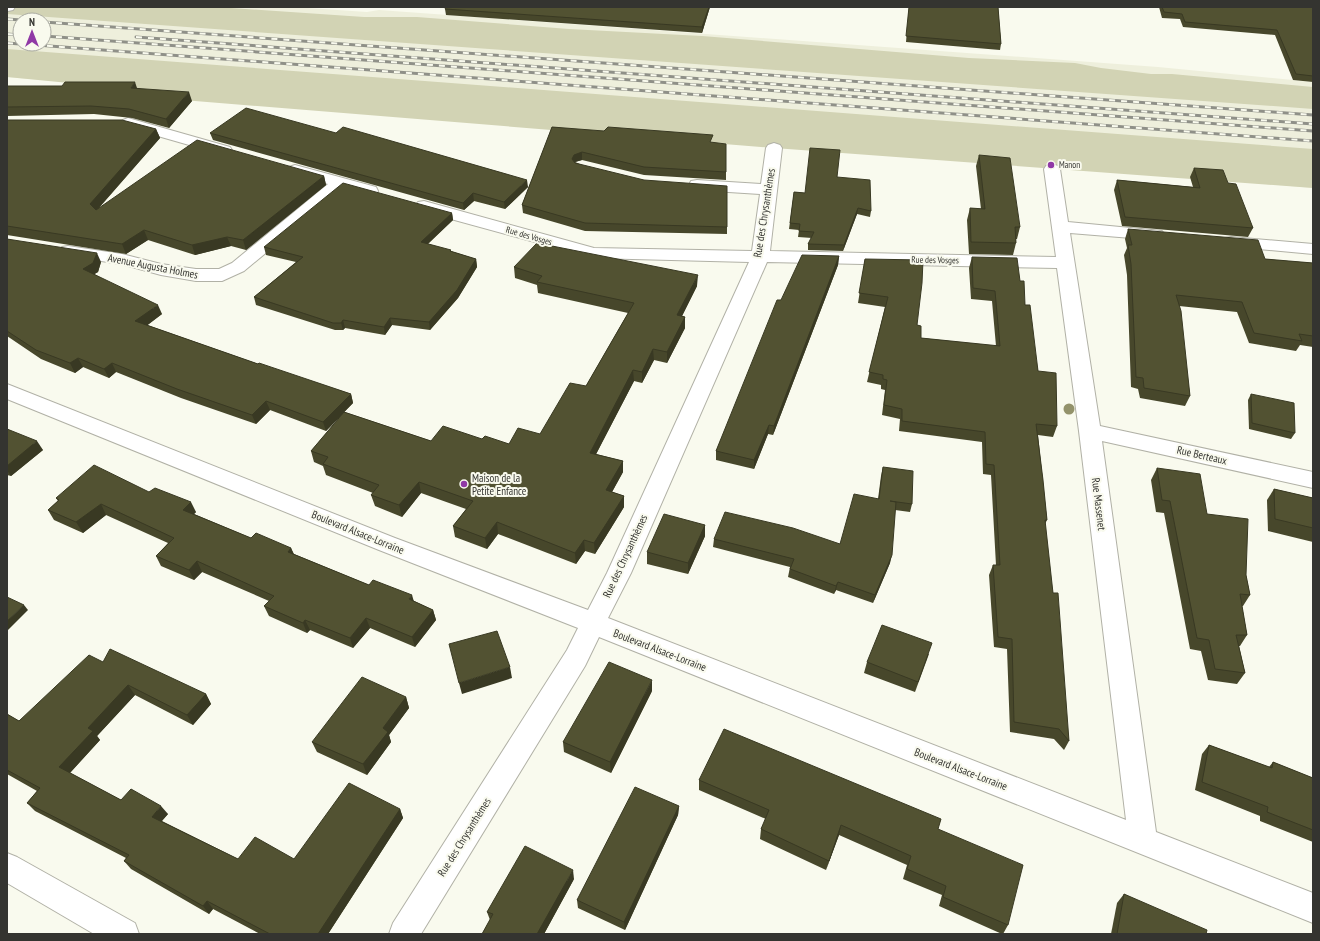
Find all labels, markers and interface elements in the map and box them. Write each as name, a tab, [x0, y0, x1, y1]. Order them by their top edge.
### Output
north arrow	[12, 12, 52, 52]
text: N	[29, 15, 35, 29]
place label: Manon	[1059, 159, 1080, 170]
marker: Manon	[1046, 160, 1056, 170]
street label: Rue des Chrysanthèmes	[750, 167, 778, 259]
street label: Rue des Vosges	[505, 224, 553, 247]
street label: Avenue Augusta Holmes	[107, 250, 200, 282]
street label: Rue des Vosges	[911, 254, 959, 265]
street label: Rue Berteaux	[1176, 442, 1229, 468]
place label: Maison de la Petite Enfance	[472, 471, 527, 498]
street label: Rue Massenet	[1089, 477, 1109, 531]
marker: Maison de la Petite Enfance	[459, 479, 469, 489]
street label: Boulevard Alsace-Lorraine	[310, 507, 407, 557]
street label: Rue des Chrysanthèmes	[600, 512, 650, 600]
street label: Boulevard Alsace-Lorraine	[612, 626, 709, 674]
street label: Boulevard Alsace-Lorraine	[913, 745, 1010, 793]
street label: Rue des Chrysanthèmes	[434, 795, 494, 879]

